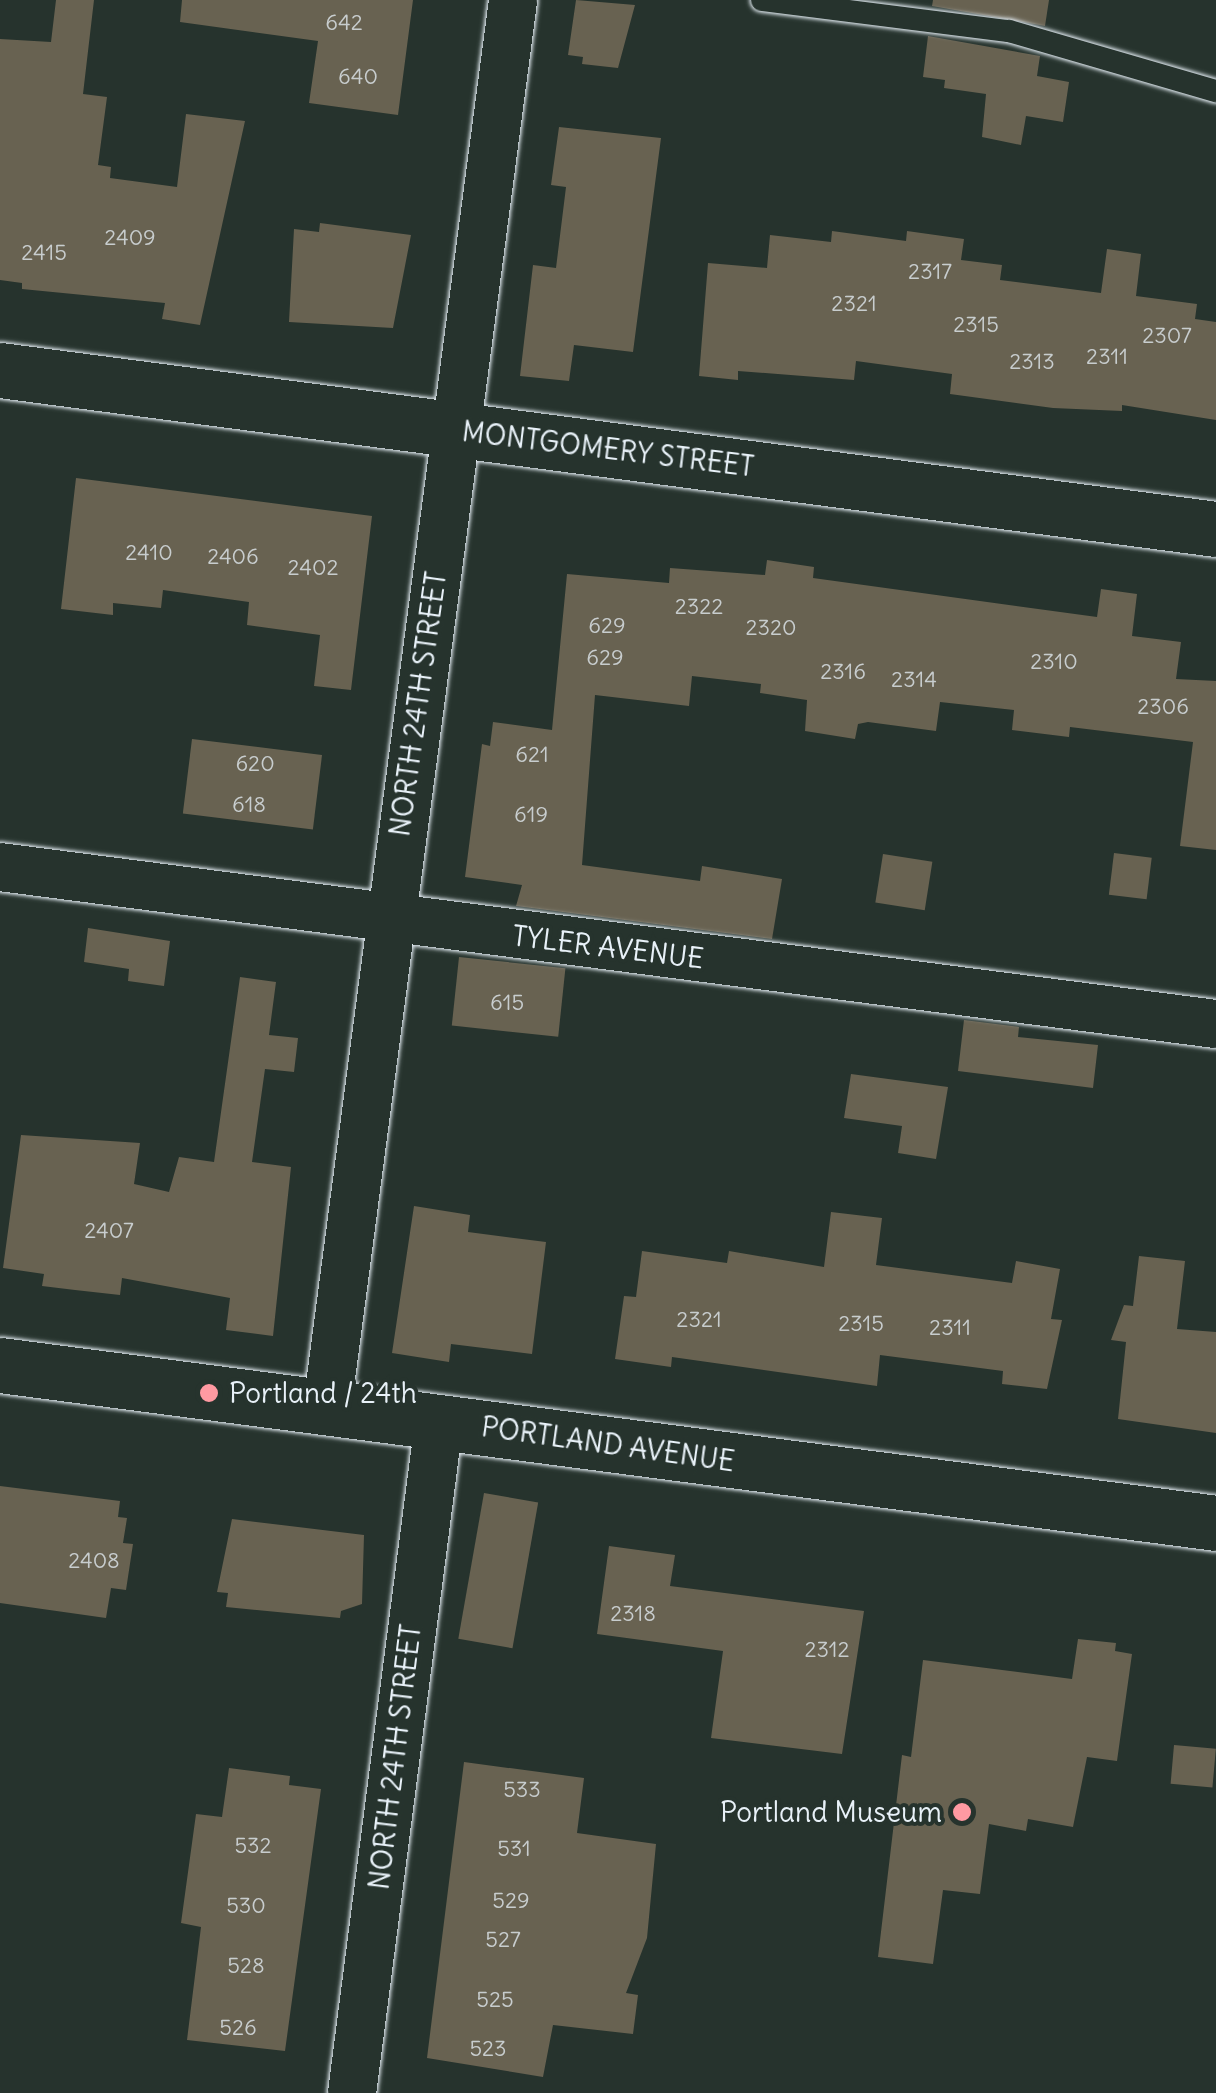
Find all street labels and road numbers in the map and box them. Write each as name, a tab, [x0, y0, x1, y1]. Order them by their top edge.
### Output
street label: MONTGOMERY STREET	[460, 414, 756, 484]
street label: NORTH 24TH STREET	[383, 569, 453, 839]
street label: TYLER AVENUE	[511, 919, 705, 975]
street label: PORTLAND AVENUE	[479, 1410, 737, 1478]
street label: NORTH 24TH STREET	[362, 1622, 428, 1892]

